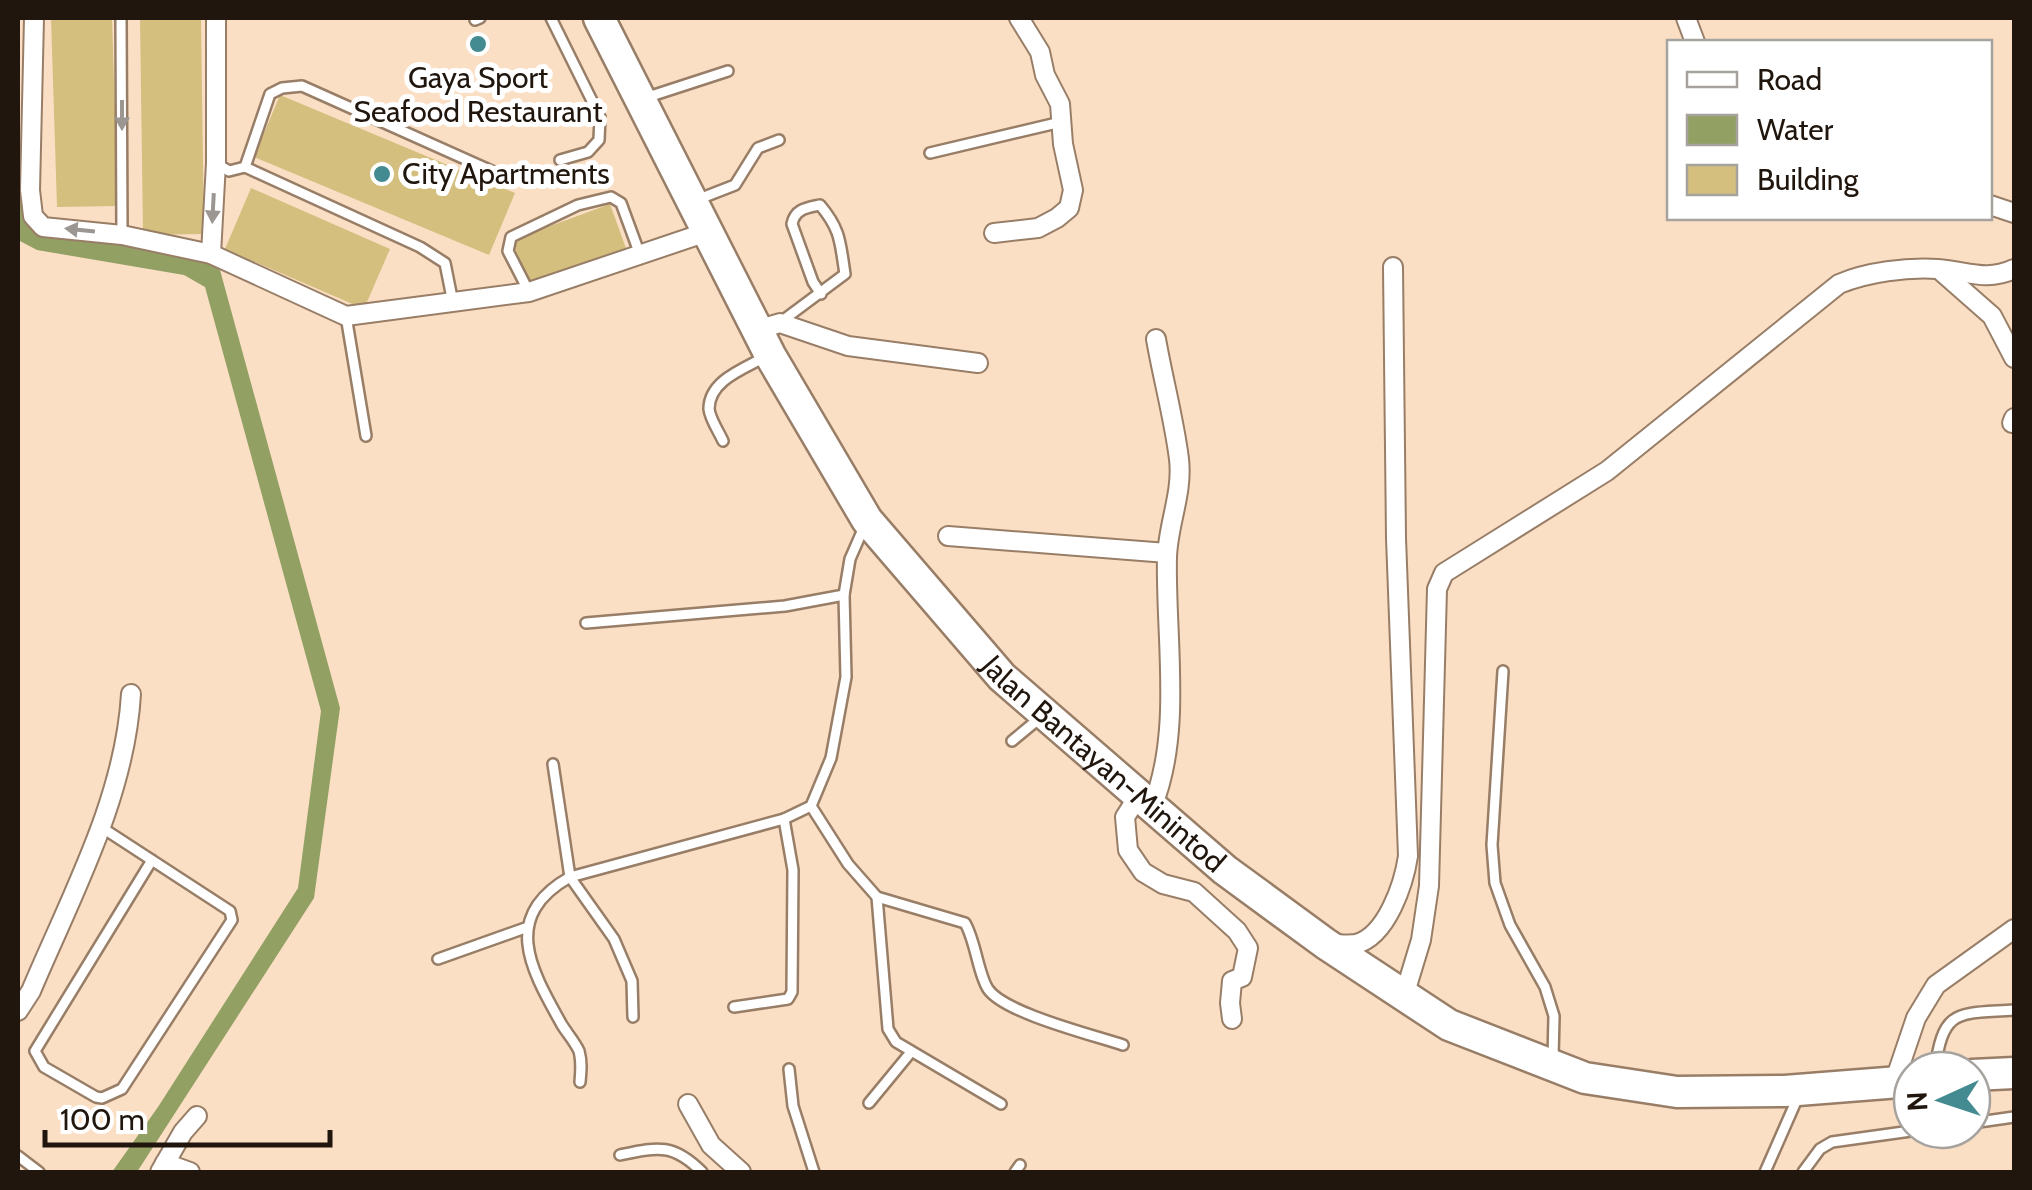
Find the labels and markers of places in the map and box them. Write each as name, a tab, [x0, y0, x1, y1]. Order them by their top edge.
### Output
marker: Gaya Sport Seafood Restaurant	[467, 33, 489, 55]
place label: Gaya Sport Seafood Restaurant	[353, 59, 603, 130]
place label: City Apartments	[402, 155, 610, 192]
marker: City Apartments	[371, 163, 393, 185]

